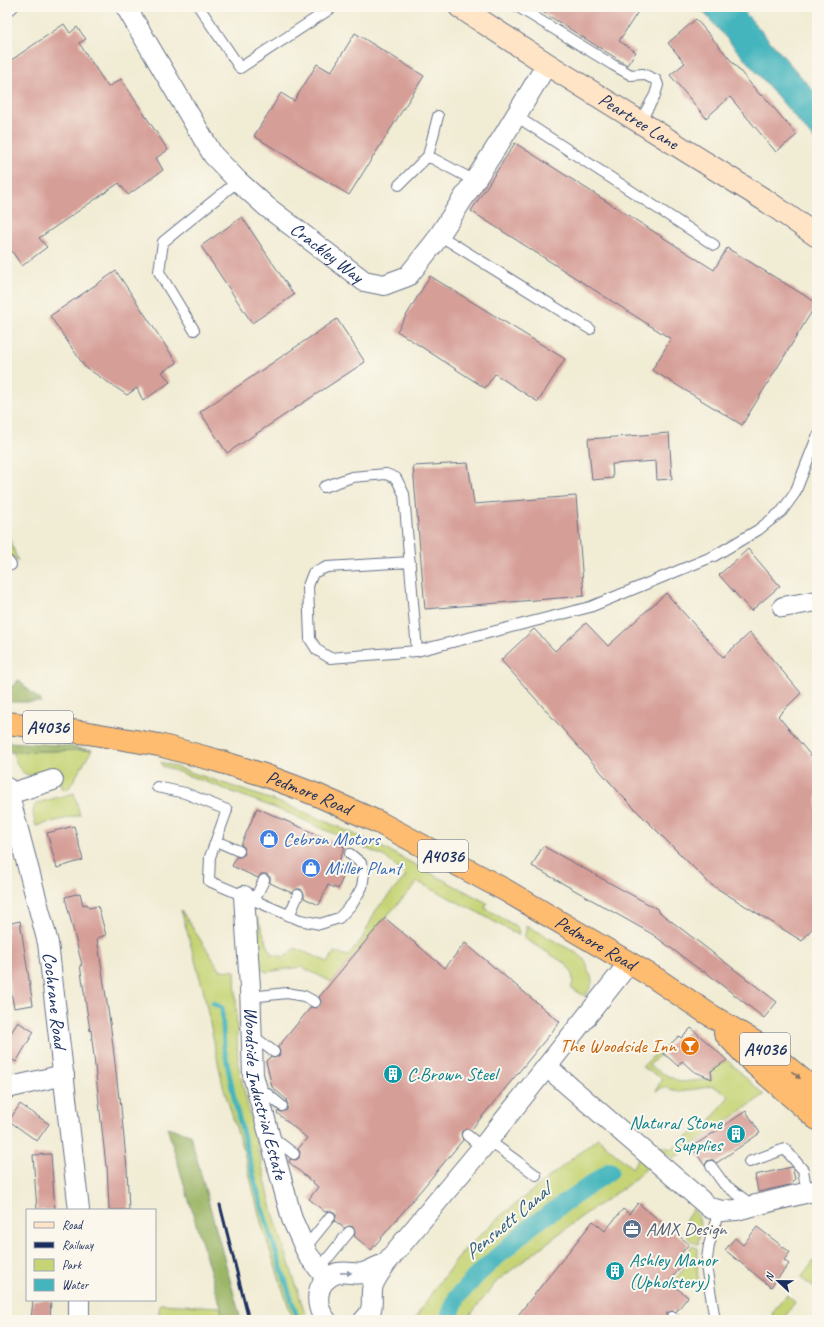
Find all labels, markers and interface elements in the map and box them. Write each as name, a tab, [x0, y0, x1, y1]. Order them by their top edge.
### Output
street label: Peartree Lane	[594, 87, 685, 156]
street label: Crackley Way	[285, 217, 370, 289]
road number: A4036	[23, 711, 73, 743]
street label: Pedmore Road	[263, 765, 358, 822]
place label: Cebron Motors	[283, 827, 381, 851]
shop icon: Cebron Motors	[258, 828, 280, 850]
road number: A4036	[418, 840, 468, 872]
place label: Miller Plant	[325, 856, 404, 880]
shop icon: Miller Plant	[300, 857, 322, 879]
street label: Pedmore Road	[550, 910, 643, 978]
street label: Cochrane Road	[37, 951, 73, 1053]
street label: Woodside Industrial Estate	[239, 1007, 293, 1184]
road number: A4036	[740, 1033, 790, 1065]
place label: The Woodside Inn	[560, 1034, 677, 1058]
bar icon: The Woodside Inn	[679, 1035, 701, 1057]
place label: C.Brown Steel	[407, 1062, 501, 1086]
building icon: C.Brown Steel	[382, 1063, 404, 1085]
one-way arrow	[791, 1070, 801, 1079]
place label: Natural Stone Supplies	[629, 1111, 725, 1157]
building icon: Natural Stone Supplies	[725, 1123, 747, 1145]
water label: Pensnett Canal	[459, 1175, 560, 1265]
legend	[26, 1209, 156, 1301]
text: Road	[62, 1217, 84, 1233]
place label: AMX Design	[646, 1217, 728, 1241]
office icon: AMX Design	[621, 1218, 643, 1240]
text: Railway	[62, 1237, 94, 1253]
place label: Ashley Manor (Upholstery)	[629, 1248, 719, 1294]
text: Park	[62, 1257, 83, 1273]
building icon: Ashley Manor (Upholstery)	[604, 1260, 626, 1282]
north arrow	[758, 1261, 798, 1301]
text: N	[761, 1269, 777, 1283]
one-way arrow	[340, 1270, 353, 1276]
text: Water	[62, 1277, 90, 1293]

